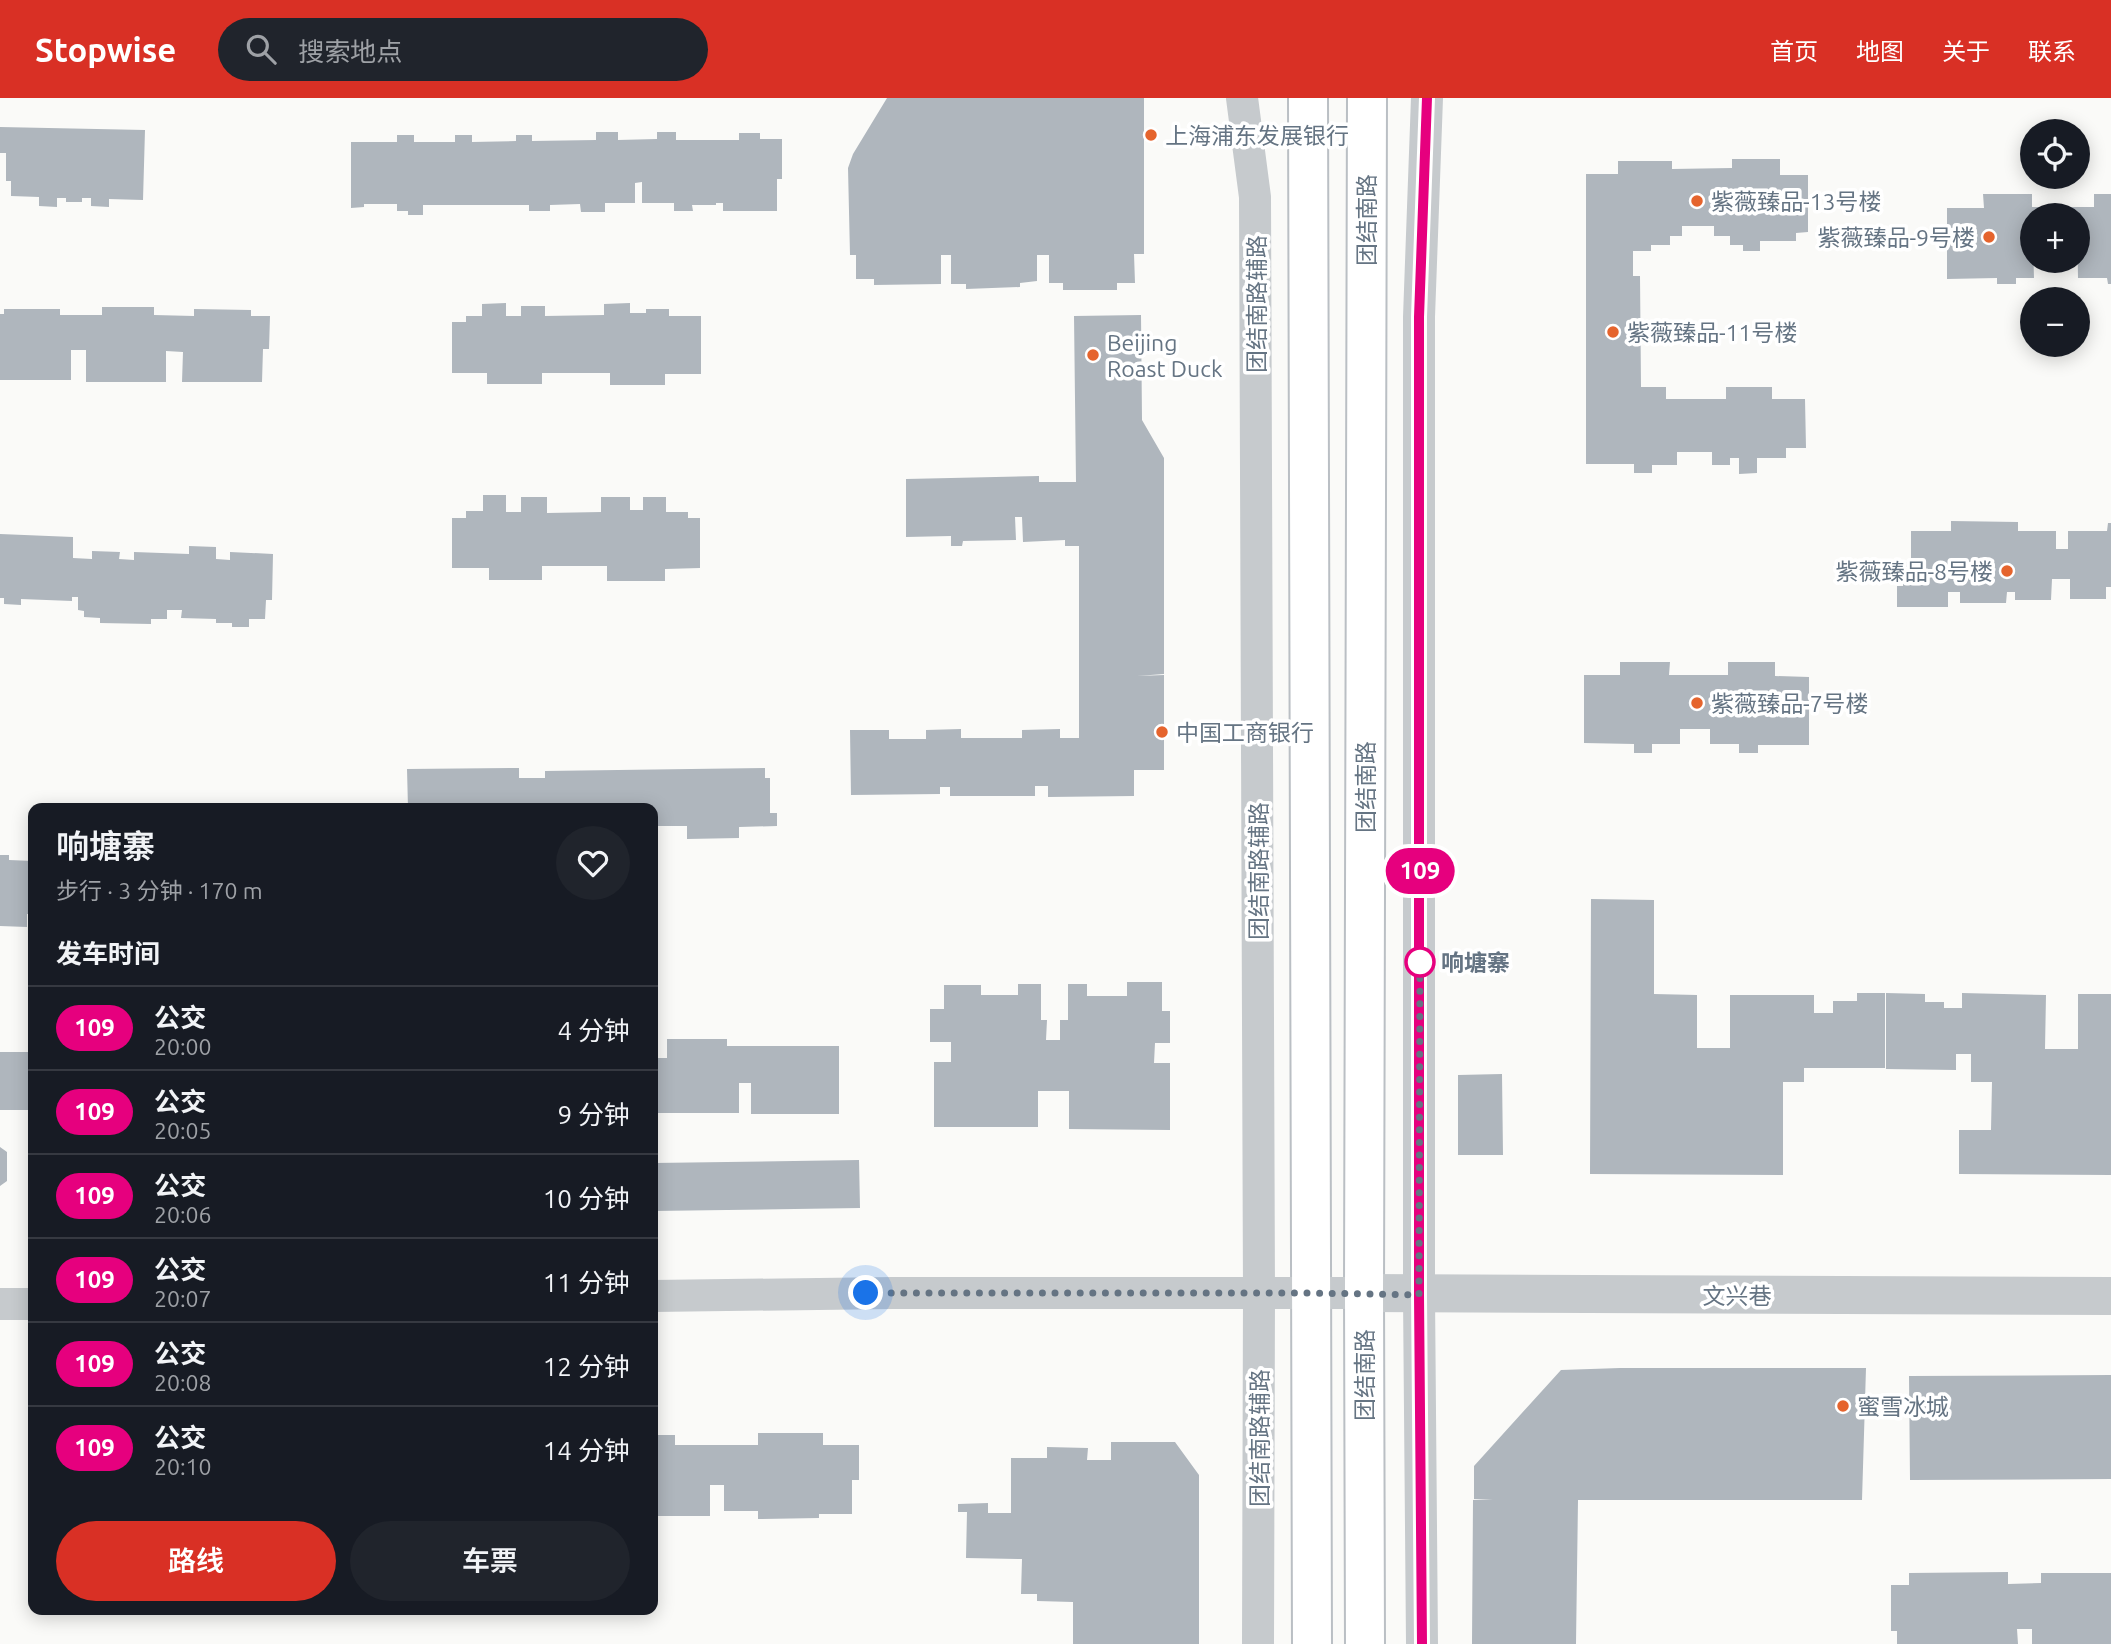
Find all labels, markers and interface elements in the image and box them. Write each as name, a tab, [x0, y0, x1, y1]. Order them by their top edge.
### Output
search box	[218, 18, 708, 81]
icon: search	[242, 30, 280, 68]
text: Stopwise	[35, 31, 176, 68]
text: 搜索地点	[298, 37, 402, 66]
text: 首页	[1770, 38, 1818, 65]
text: 地图	[1856, 38, 1904, 65]
text: 关于	[1942, 38, 1990, 65]
text: 联系	[2028, 38, 2076, 65]
map controls	[2020, 119, 2090, 357]
button: locate	[2020, 119, 2090, 189]
place label: 上海浦东发展银行	[1165, 123, 1349, 148]
marker: 上海浦东发展银行	[1143, 127, 1159, 143]
street label: 团结南路	[1354, 174, 1379, 266]
place label: 紫薇臻品-13号楼	[1711, 189, 1882, 214]
marker: 紫薇臻品-13号楼	[1689, 193, 1705, 209]
button: +	[2020, 203, 2090, 273]
place label: 紫薇臻品-9号楼	[1817, 225, 1975, 250]
marker: 紫薇臻品-9号楼	[1981, 229, 1997, 245]
street label: 团结南路辅路	[1244, 235, 1269, 373]
button: −	[2020, 287, 2090, 357]
place label: 紫薇臻品-11号楼	[1627, 320, 1798, 345]
marker: 紫薇臻品-11号楼	[1605, 324, 1621, 340]
place label: Beijing Roast Duck	[1107, 330, 1223, 381]
marker: Beijing Roast Duck	[1085, 347, 1101, 363]
place label: 紫薇臻品-8号楼	[1835, 559, 1993, 584]
marker: 紫薇臻品-8号楼	[1999, 563, 2015, 579]
place label: 紫薇臻品-7号楼	[1711, 691, 1869, 716]
marker: 紫薇臻品-7号楼	[1689, 695, 1705, 711]
place label: 中国工商银行	[1176, 720, 1314, 745]
marker: 中国工商银行	[1154, 724, 1170, 740]
street label: 团结南路	[1353, 741, 1378, 833]
street label: 团结南路辅路	[1246, 802, 1271, 940]
button: heart	[556, 826, 630, 900]
text: 响塘寨	[56, 827, 155, 864]
line badge: 109	[1380, 848, 1460, 894]
text: 109	[1400, 857, 1440, 884]
text: 步行 · 3 分钟 · 170 m	[56, 878, 263, 903]
text: 发车时间	[56, 939, 160, 968]
marker: 响塘寨	[1405, 947, 1435, 977]
place label: 响塘寨	[1441, 950, 1510, 975]
text: 公交	[154, 1003, 206, 1032]
text: 109	[74, 1014, 115, 1041]
text: 4 分钟	[557, 1016, 630, 1045]
text: 20:00	[154, 1034, 212, 1059]
text: 公交	[154, 1087, 206, 1116]
text: 109	[74, 1098, 115, 1125]
text: 9 分钟	[557, 1100, 630, 1129]
text: 20:05	[154, 1118, 212, 1143]
text: 公交	[154, 1171, 206, 1200]
text: 109	[74, 1182, 115, 1209]
text: 10 分钟	[543, 1184, 630, 1213]
text: 20:06	[154, 1202, 212, 1227]
text: 公交	[154, 1255, 206, 1284]
text: 109	[74, 1266, 115, 1293]
text: 11 分钟	[543, 1268, 630, 1297]
your location	[848, 1275, 883, 1310]
street label: 文兴巷	[1703, 1283, 1772, 1308]
text: 20:07	[154, 1286, 212, 1311]
street label: 团结南路	[1352, 1329, 1377, 1421]
text: 公交	[154, 1339, 206, 1368]
text: 109	[74, 1350, 115, 1377]
text: 12 分钟	[543, 1352, 630, 1381]
street label: 团结南路辅路	[1247, 1369, 1272, 1507]
text: 20:08	[154, 1370, 212, 1395]
place label: 蜜雪冰城	[1857, 1394, 1949, 1419]
marker: 蜜雪冰城	[1835, 1398, 1851, 1414]
text: 公交	[154, 1423, 206, 1452]
text: 109	[74, 1434, 115, 1461]
text: 14 分钟	[543, 1436, 630, 1465]
text: 20:10	[154, 1454, 212, 1479]
button: 路线	[56, 1521, 336, 1601]
button: 车票	[350, 1521, 630, 1601]

